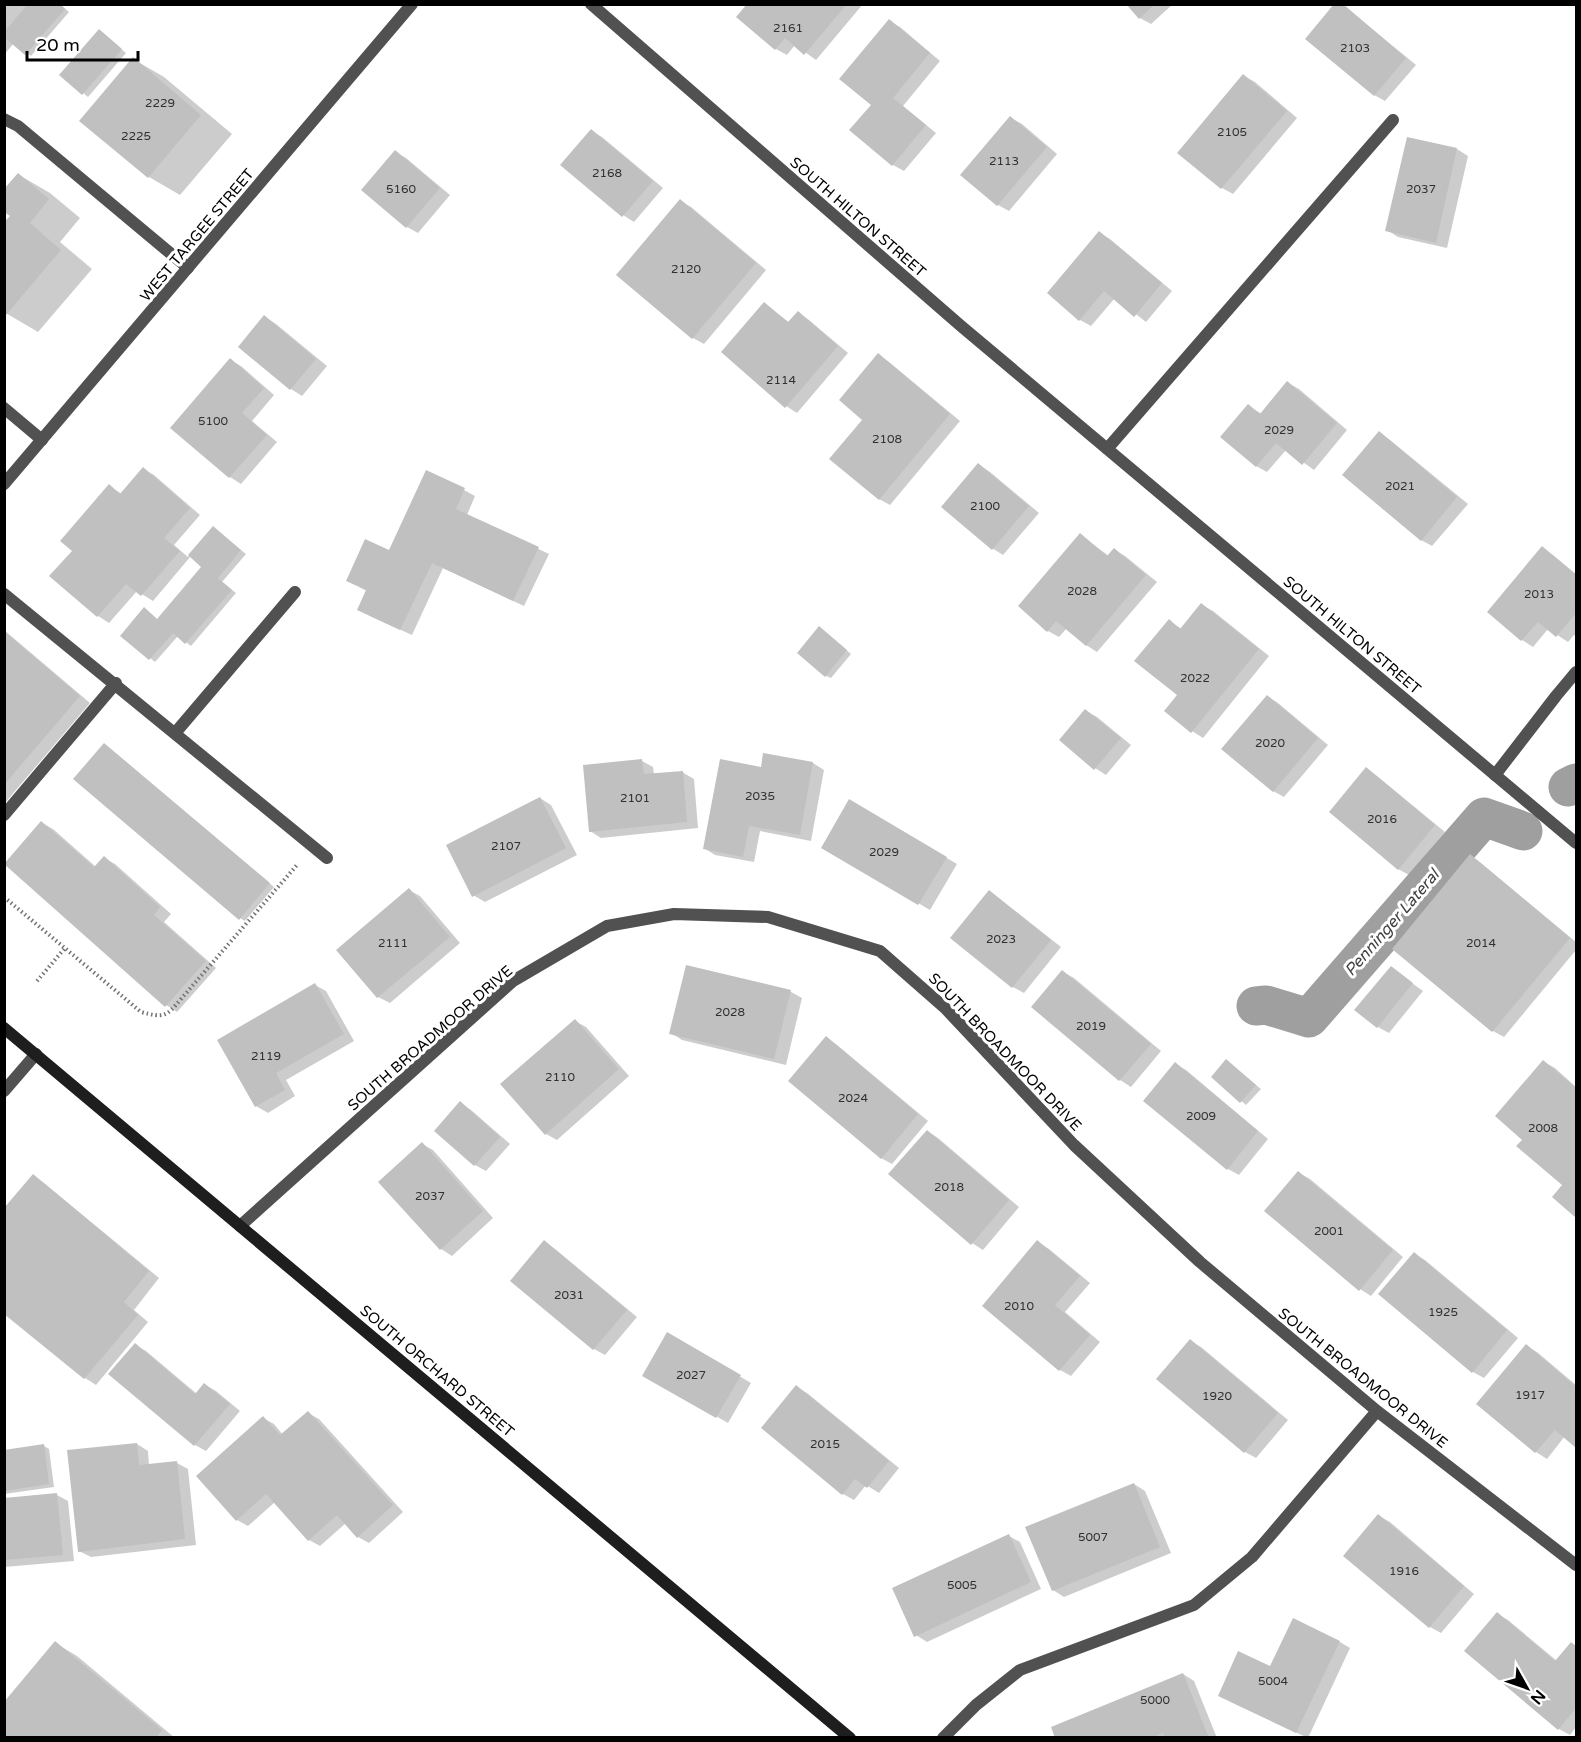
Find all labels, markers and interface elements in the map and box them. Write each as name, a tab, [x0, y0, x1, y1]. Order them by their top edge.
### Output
house number: 2161	[773, 21, 803, 35]
scale bar	[27, 24, 138, 62]
text: 20 m	[36, 34, 80, 56]
house number: 2103	[1340, 41, 1370, 55]
house number: 2229	[145, 96, 175, 110]
house number: 2105	[1217, 125, 1247, 139]
house number: 2225	[121, 129, 151, 143]
street label: SOUTH HILTON STREET	[786, 153, 930, 281]
house number: 2113	[989, 154, 1019, 168]
street label: WEST TARGEE STREET	[136, 165, 258, 305]
house number: 2168	[592, 166, 622, 180]
house number: 5160	[386, 182, 417, 196]
house number: 2037	[1406, 182, 1436, 196]
house number: 2120	[671, 262, 702, 276]
house number: 2114	[766, 373, 797, 387]
house number: 5100	[198, 414, 229, 428]
house number: 2029	[1264, 423, 1294, 437]
house number: 2108	[872, 432, 902, 446]
house number: 2021	[1385, 479, 1415, 493]
house number: 2100	[970, 499, 1001, 513]
street label: SOUTH HILTON STREET	[1280, 572, 1424, 698]
house number: 2028	[1067, 584, 1097, 598]
house number: 2013	[1524, 587, 1554, 601]
house number: 2022	[1180, 671, 1210, 685]
house number: 2020	[1255, 736, 1286, 750]
house number: 2035	[745, 789, 775, 803]
house number: 2101	[620, 791, 650, 805]
house number: 2016	[1367, 812, 1397, 826]
house number: 2107	[491, 839, 521, 853]
house number: 2029	[869, 845, 899, 859]
water label: Penninger Lateral	[1340, 864, 1445, 980]
house number: 2023	[986, 932, 1016, 946]
house number: 2111	[378, 936, 408, 950]
house number: 2014	[1466, 936, 1497, 950]
street label: SOUTH BROADMOOR DRIVE	[344, 962, 516, 1114]
street label: SOUTH BROADMOOR DRIVE	[925, 969, 1085, 1135]
house number: 2028	[715, 1005, 745, 1019]
house number: 2019	[1076, 1019, 1106, 1033]
house number: 2119	[251, 1049, 281, 1063]
house number: 2110	[545, 1070, 576, 1084]
house number: 2024	[838, 1091, 869, 1105]
house number: 2009	[1186, 1109, 1216, 1123]
house number: 2008	[1528, 1121, 1558, 1135]
house number: 2018	[934, 1180, 964, 1194]
house number: 2037	[415, 1189, 445, 1203]
house number: 2001	[1314, 1224, 1344, 1238]
house number: 2031	[554, 1288, 584, 1302]
house number: 2010	[1004, 1299, 1035, 1313]
street label: SOUTH ORCHARD STREET	[356, 1301, 518, 1441]
street label: SOUTH BROADMOOR DRIVE	[1275, 1304, 1451, 1452]
house number: 1925	[1428, 1305, 1458, 1319]
house number: 2027	[676, 1368, 706, 1382]
house number: 1917	[1515, 1388, 1545, 1402]
house number: 1920	[1202, 1389, 1233, 1403]
house number: 2015	[810, 1437, 840, 1451]
house number: 5007	[1078, 1530, 1108, 1544]
house number: 1916	[1389, 1564, 1419, 1578]
house number: 5005	[947, 1578, 977, 1592]
north arrow	[1497, 1658, 1557, 1718]
house number: 5004	[1258, 1674, 1289, 1688]
text: N	[1526, 1686, 1550, 1708]
house number: 5000	[1140, 1693, 1171, 1707]

